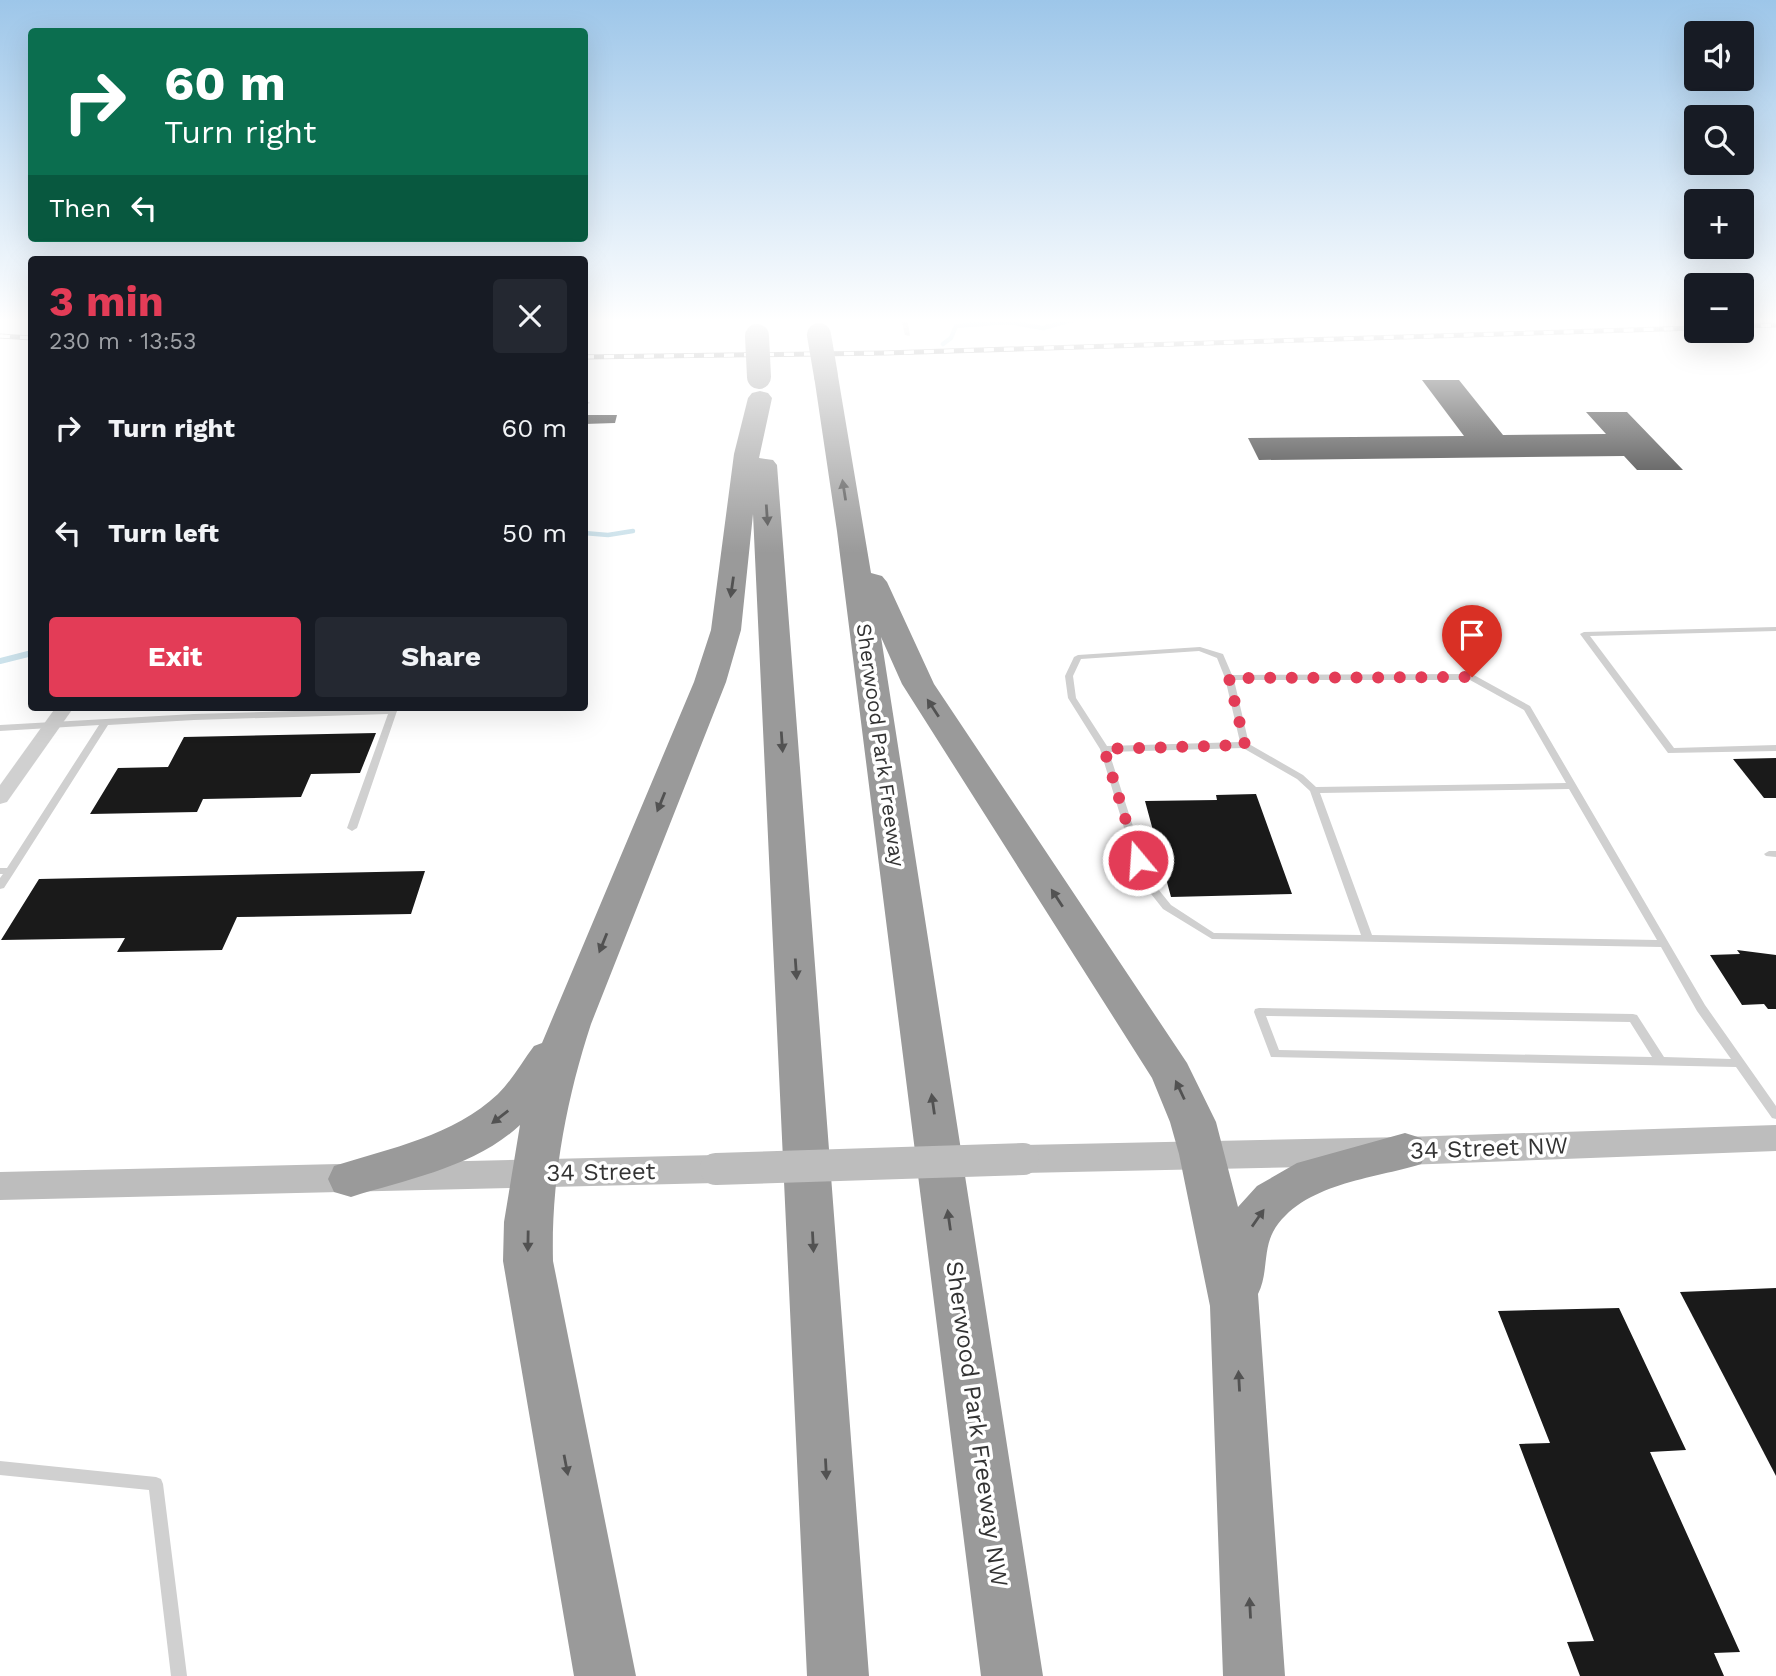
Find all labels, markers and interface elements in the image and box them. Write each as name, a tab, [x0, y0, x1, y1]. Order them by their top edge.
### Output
map controls	[1684, 21, 1754, 343]
button: sound	[1684, 21, 1754, 91]
text: 60 m	[164, 54, 286, 112]
icon: right	[49, 56, 140, 147]
button: search	[1684, 105, 1754, 175]
text: Turn right	[164, 113, 316, 151]
icon: left	[125, 189, 163, 227]
button: +	[1684, 189, 1754, 259]
text: Then	[49, 193, 111, 223]
button: −	[1684, 273, 1754, 343]
text: 3 min	[49, 277, 164, 326]
button: close	[493, 279, 567, 353]
text: 230 m · 13:53	[49, 328, 196, 355]
icon: right	[49, 409, 87, 447]
text: Turn right	[108, 413, 235, 443]
text: 60 m	[501, 413, 567, 443]
one-way arrow	[838, 479, 849, 501]
one-way arrow	[762, 504, 773, 526]
icon: left	[49, 514, 87, 552]
text: Turn left	[108, 518, 219, 548]
text: 50 m	[502, 518, 567, 548]
one-way arrow	[726, 576, 737, 598]
pin	[1442, 605, 1502, 677]
icon: arrive	[1453, 616, 1491, 654]
button: Exit	[49, 617, 301, 697]
button: Share	[315, 617, 567, 697]
street label: Sherwood Park Freeway	[852, 622, 910, 868]
one-way arrow	[926, 699, 940, 717]
one-way arrow	[776, 731, 787, 753]
one-way arrow	[656, 791, 667, 812]
position arrow	[1101, 823, 1175, 897]
one-way arrow	[1051, 889, 1064, 908]
one-way arrow	[598, 933, 609, 954]
one-way arrow	[791, 958, 802, 980]
one-way arrow	[1174, 1080, 1186, 1100]
one-way arrow	[927, 1093, 938, 1115]
one-way arrow	[492, 1109, 510, 1124]
street label: 34 Street NW	[1410, 1131, 1568, 1165]
street label: 34 Street	[546, 1157, 656, 1187]
one-way arrow	[943, 1209, 954, 1231]
one-way arrow	[1251, 1209, 1265, 1227]
one-way arrow	[522, 1230, 533, 1252]
one-way arrow	[808, 1231, 819, 1253]
street label: Sherwood Park Freeway NW	[940, 1259, 1014, 1589]
one-way arrow	[1233, 1369, 1244, 1391]
one-way arrow	[561, 1454, 572, 1476]
one-way arrow	[821, 1458, 832, 1480]
one-way arrow	[1245, 1597, 1256, 1619]

